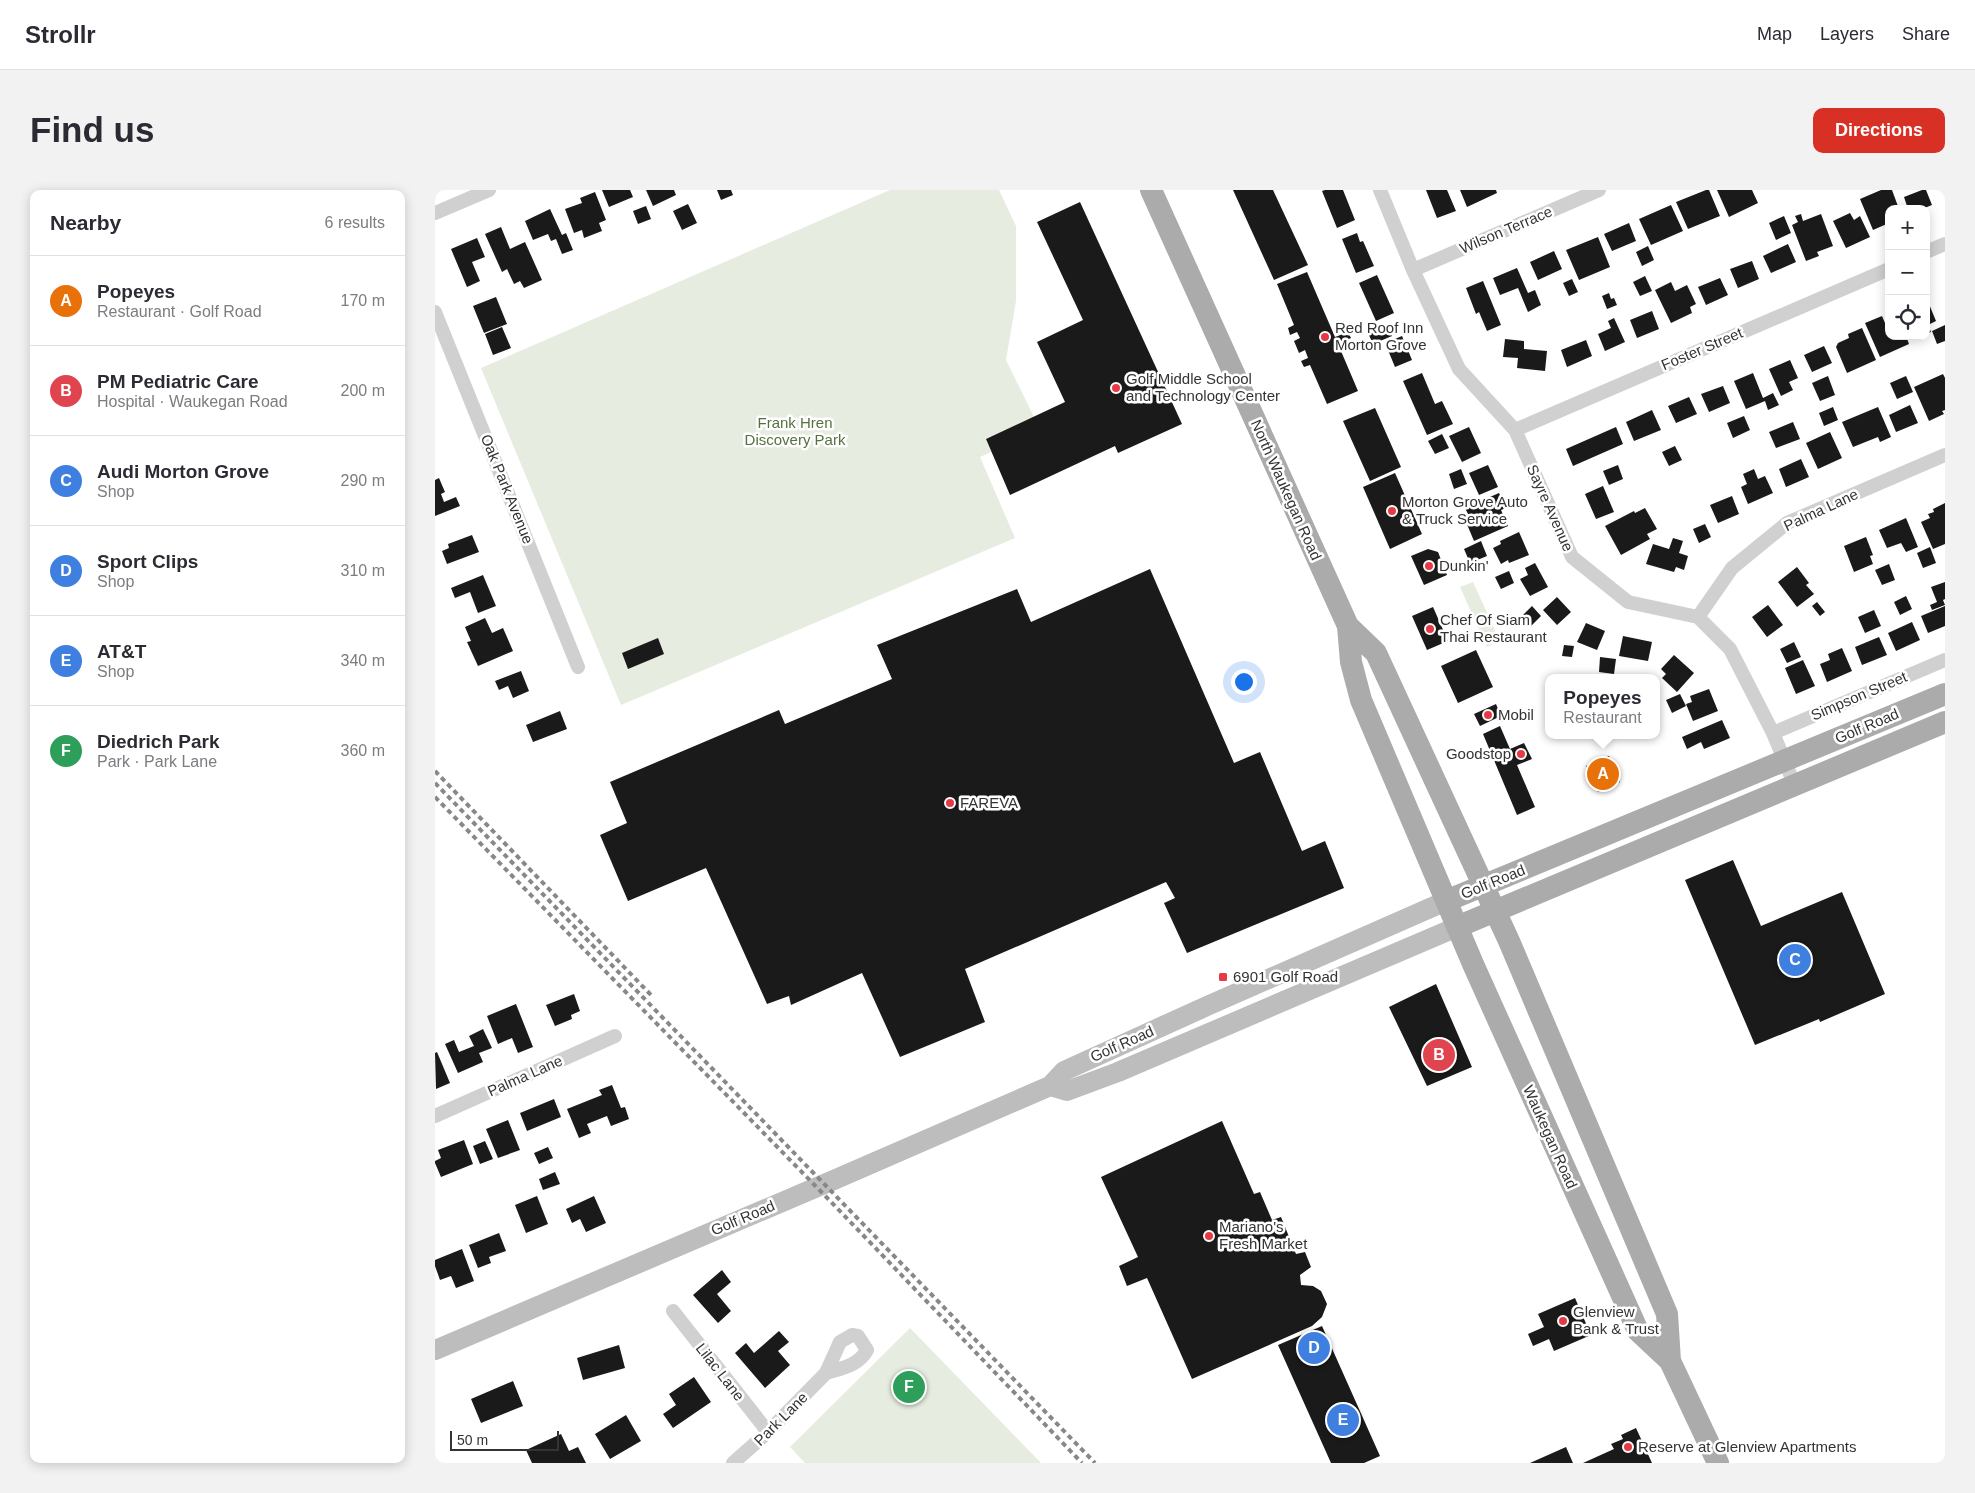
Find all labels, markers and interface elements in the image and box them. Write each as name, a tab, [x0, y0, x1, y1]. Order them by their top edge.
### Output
text: Strollr	[25, 21, 96, 48]
text: Map	[1757, 24, 1792, 44]
text: Layers	[1820, 24, 1874, 44]
text: Share	[1902, 24, 1950, 44]
button: Directions	[1813, 108, 1945, 153]
text: Find us	[30, 110, 154, 149]
street label: Wilson Terrace	[1457, 202, 1555, 257]
map controls	[1885, 205, 1930, 340]
button: +	[1885, 205, 1930, 250]
text: Nearby	[50, 211, 121, 234]
text: 6 results	[325, 214, 385, 231]
button: −	[1885, 250, 1930, 295]
text: Popeyes	[97, 281, 175, 302]
text: A	[60, 292, 72, 309]
text: 170 m	[341, 292, 385, 309]
button: locate	[1885, 295, 1930, 340]
text: Restaurant · Golf Road	[97, 303, 262, 320]
place label: Red Roof Inn Morton Grove	[1335, 319, 1427, 353]
street label: Foster Street	[1659, 323, 1746, 373]
marker: Red Roof Inn Morton Grove	[1319, 331, 1331, 343]
place label: Golf Middle School and Technology Center	[1126, 370, 1280, 404]
text: PM Pediatric Care	[97, 371, 259, 392]
text: B	[60, 382, 72, 399]
text: 200 m	[341, 382, 385, 399]
marker: Golf Middle School and Technology Center	[1110, 382, 1122, 394]
text: Hospital · Waukegan Road	[97, 393, 288, 410]
park label: Frank Hren Discovery Park	[745, 414, 846, 448]
street label: North Waukegan Road	[1248, 417, 1325, 563]
street label: Oak Park Avenue	[478, 432, 537, 546]
text: Audi Morton Grove	[97, 461, 269, 482]
street label: Sayre Avenue	[1524, 462, 1577, 554]
text: C	[60, 472, 72, 489]
text: 290 m	[341, 472, 385, 489]
text: Shop	[97, 483, 134, 500]
street label: Palma Lane	[1781, 485, 1861, 534]
place label: Morton Grove Auto & Truck Service	[1402, 493, 1528, 527]
marker: Morton Grove Auto & Truck Service	[1386, 505, 1398, 517]
text: Sport Clips	[97, 551, 198, 572]
place label: Dunkin'	[1439, 557, 1489, 574]
marker: Dunkin'	[1423, 560, 1435, 572]
text: D	[60, 562, 72, 579]
text: 310 m	[341, 562, 385, 579]
text: Shop	[97, 573, 134, 590]
place label: Chef Of Siam Thai Restaurant	[1440, 611, 1548, 645]
marker: Chef Of Siam Thai Restaurant	[1424, 623, 1436, 635]
text: AT&T	[97, 641, 146, 662]
text: E	[61, 652, 71, 669]
text: 340 m	[341, 652, 385, 669]
text: Shop	[97, 663, 134, 680]
street label: Simpson Street	[1808, 667, 1910, 723]
your location	[1231, 669, 1257, 695]
popup	[1545, 674, 1660, 739]
text: Popeyes	[1563, 687, 1642, 708]
street label: Golf Road	[1832, 705, 1901, 747]
place label: Mobil	[1498, 706, 1534, 723]
marker: Mobil	[1482, 709, 1494, 721]
text: Restaurant	[1563, 709, 1642, 726]
text: Diedrich Park	[97, 731, 220, 752]
text: F	[61, 742, 71, 759]
text: 360 m	[341, 742, 385, 759]
place label: Goodstop	[1446, 745, 1511, 762]
marker: Goodstop	[1515, 748, 1527, 760]
text: Park · Park Lane	[97, 753, 217, 770]
pin: A	[1587, 755, 1619, 793]
place label: FAREVA	[960, 794, 1018, 811]
marker: FAREVA	[944, 797, 956, 809]
street label: Golf Road	[1458, 861, 1527, 902]
pin: C	[1779, 941, 1811, 979]
place label: 6901 Golf Road	[1233, 968, 1338, 985]
marker: 6901 Golf Road	[1217, 971, 1229, 983]
street label: Golf Road	[1087, 1022, 1156, 1065]
pin: B	[1423, 1036, 1455, 1074]
street label: Palma Lane	[485, 1051, 565, 1100]
street label: Waukegan Road	[1520, 1083, 1581, 1191]
street label: Golf Road	[708, 1197, 777, 1239]
place label: Mariano's Fresh Market	[1219, 1218, 1308, 1252]
marker: Mariano's Fresh Market	[1203, 1230, 1215, 1242]
place label: Glenview Bank & Trust	[1573, 1303, 1660, 1337]
marker: Glenview Bank & Trust	[1557, 1315, 1569, 1327]
pin: D	[1298, 1329, 1330, 1367]
street label: Lilac Lane	[693, 1340, 748, 1404]
pin: F	[893, 1368, 925, 1406]
street label: Park Lane	[750, 1388, 811, 1449]
pin: E	[1327, 1401, 1359, 1439]
scale bar	[450, 1428, 559, 1451]
text: 50 m	[457, 1432, 488, 1448]
place label: Reserve at Glenview Apartments	[1638, 1438, 1856, 1455]
marker: Reserve at Glenview Apartments	[1622, 1441, 1634, 1453]

